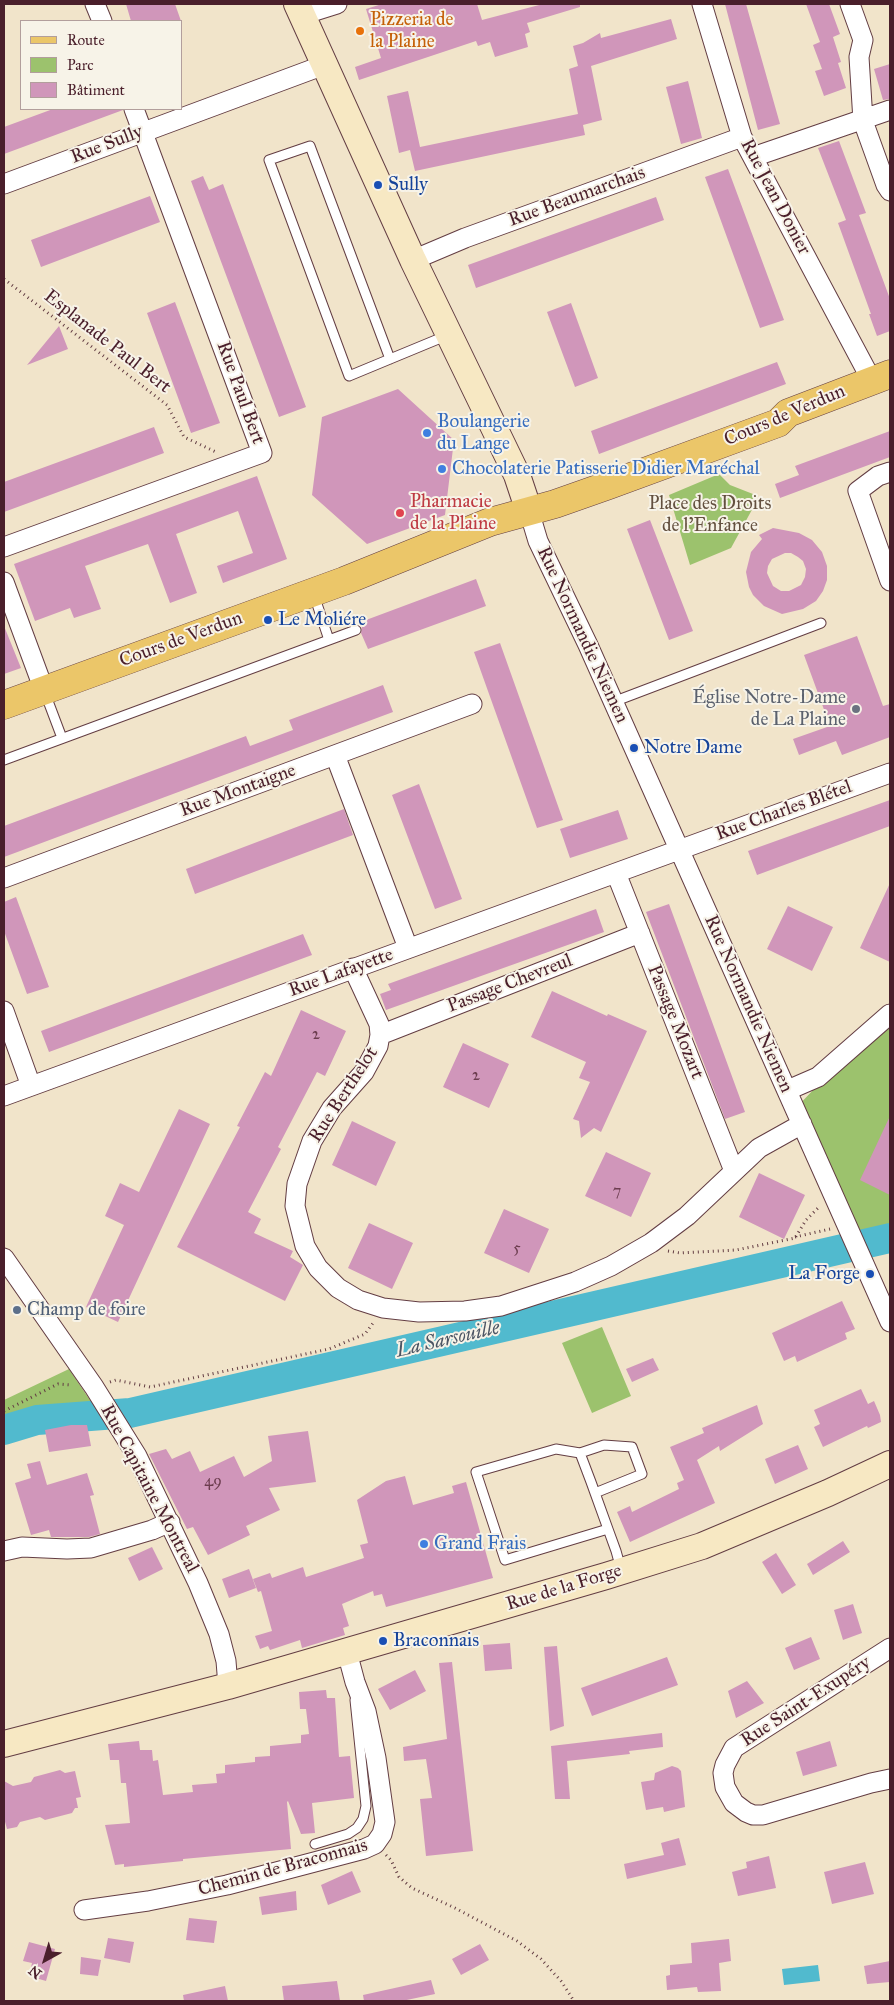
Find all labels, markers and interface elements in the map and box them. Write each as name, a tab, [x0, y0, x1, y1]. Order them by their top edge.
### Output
place label: Pizzeria de la Plaine	[370, 9, 453, 53]
legend	[20, 20, 182, 110]
marker: Pizzeria de la Plaine	[354, 25, 366, 37]
text: Route	[67, 31, 105, 49]
text: Parc	[67, 56, 94, 74]
text: Bâtiment	[67, 81, 125, 99]
street label: Rue Sully	[68, 121, 146, 169]
street label: Rue Jean Donier	[735, 135, 815, 259]
street label: Rue Beaumarchais	[506, 162, 648, 232]
place label: Sully	[388, 174, 428, 196]
marker: Sully	[372, 179, 384, 191]
street label: Esplanade Paul Bert	[39, 285, 175, 399]
street label: Rue Paul Bert	[211, 339, 269, 447]
street label: Cours de Verdun	[721, 380, 849, 452]
place label: Boulangerie du Lange	[437, 411, 530, 455]
marker: Boulangerie du Lange	[421, 427, 433, 439]
place label: Chocolaterie Patisserie Didier Maréchal	[452, 458, 760, 480]
marker: Chocolaterie Patisserie Didier Maréchal	[436, 463, 448, 475]
place label: Pharmacie de la Plaine	[410, 491, 496, 535]
park label: Place des Droits de l'Enfance	[648, 493, 772, 537]
marker: Pharmacie de la Plaine	[394, 507, 406, 519]
street label: Rue Normandie Niemen	[531, 543, 633, 727]
street label: Cours de Verdun	[116, 607, 246, 673]
place label: Le Moliére	[278, 609, 366, 631]
marker: Le Moliére	[262, 614, 274, 626]
place label: Église Notre-Dame de La Plaine	[692, 687, 846, 731]
marker: Église Notre-Dame de La Plaine	[850, 703, 862, 715]
place label: Notre Dame	[644, 737, 742, 759]
marker: Notre Dame	[628, 742, 640, 754]
street label: Rue Montaigne	[177, 759, 299, 823]
street label: Rue Charles Blétel	[713, 776, 855, 846]
street label: Rue Normandie Niemen	[699, 912, 797, 1096]
street label: Rue Lafayette	[286, 944, 396, 1002]
street label: Passage Chevreul	[444, 950, 576, 1018]
street label: Passage Mozart	[642, 962, 708, 1082]
house number: 2	[312, 1025, 320, 1045]
street label: Rue Berthelot	[305, 1043, 383, 1147]
house number: 2	[472, 1066, 480, 1086]
house number: 7	[613, 1182, 621, 1202]
house number: 5	[513, 1239, 521, 1259]
place label: La Forge	[788, 1263, 860, 1285]
marker: La Forge	[864, 1268, 876, 1280]
place label: Champ de foire	[27, 1299, 146, 1321]
marker: Champ de foire	[11, 1304, 23, 1316]
water label: La Sarsouille	[394, 1316, 502, 1364]
street label: Rue Capitaine Montreal	[95, 1401, 203, 1577]
house number: 49	[204, 1472, 222, 1492]
place label: Grand Frais	[434, 1533, 526, 1555]
marker: Grand Frais	[418, 1538, 430, 1550]
street label: Rue de la Forge	[503, 1560, 625, 1616]
place label: Braconnais	[393, 1630, 479, 1652]
marker: Braconnais	[377, 1635, 389, 1647]
street label: Rue Saint-Exupéry	[737, 1652, 875, 1752]
street label: Chemin de Braconnais	[196, 1834, 370, 1902]
north arrow	[20, 1935, 70, 1985]
text: N	[25, 1962, 45, 1982]

